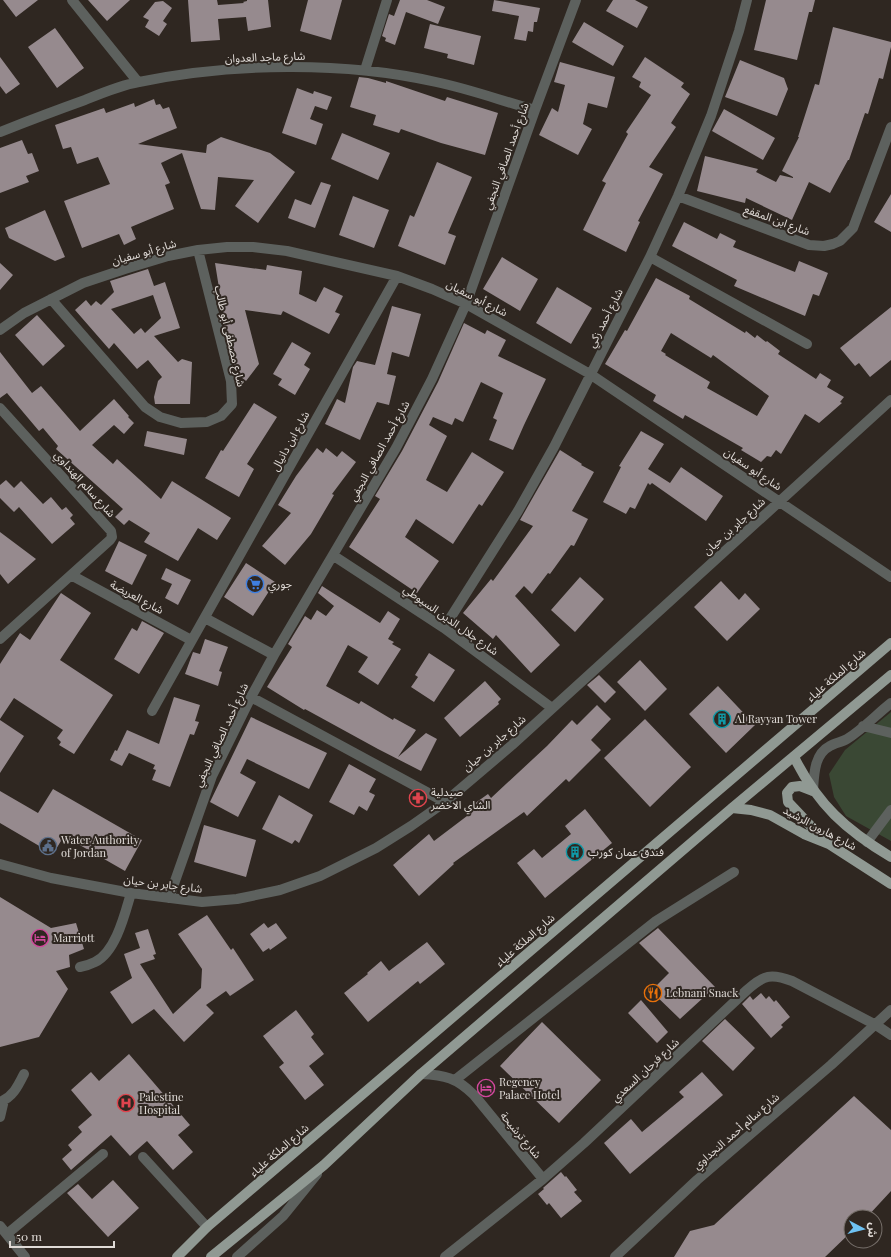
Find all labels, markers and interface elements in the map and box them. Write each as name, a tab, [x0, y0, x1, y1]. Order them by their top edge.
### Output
street label: شارع ماجد العدوان	[225, 48, 306, 66]
street label: شارع أحمد الصافي النجفي	[479, 100, 534, 212]
street label: شارع ابن المقفع	[742, 201, 813, 239]
street label: شارع أبو سفيان	[110, 235, 179, 269]
street label: شارع أبو سفيان	[444, 276, 511, 320]
street label: شارع مصطفى أبو طالب	[211, 284, 250, 389]
street label: شارع أحمد زكي	[583, 285, 628, 351]
street label: شارع أحمد الصافي النجفي	[345, 397, 415, 505]
street label: شارع ابن دانيال	[267, 408, 313, 474]
street label: شارع أبو سفيان	[721, 444, 785, 494]
street label: شارع سالم الهنداوي	[50, 447, 119, 522]
street label: شارع جابر بن حيان	[699, 493, 769, 558]
supermarket icon: جوري	[245, 574, 265, 594]
street label: شارع العريضة	[107, 576, 167, 618]
place label: جوري	[268, 576, 293, 594]
street label: شارع جلال الدين السيوطي	[399, 581, 502, 660]
street label: شارع الملكة علياء	[803, 645, 869, 705]
street label: شارع أحمد الصافي النجفي	[190, 680, 254, 790]
building icon: Al Rayyan Tower	[712, 709, 732, 729]
street label: شارع جابر بن حيان	[459, 711, 529, 775]
place label: Al Rayyan Tower	[734, 711, 817, 726]
place label: صيدلية الشاي الاخضر	[430, 784, 490, 815]
pharmacy icon: صيدلية الشاي الاخضر	[408, 788, 428, 808]
street label: شارع هارون الرشيد	[780, 802, 860, 854]
place label: Water Authority of Jordan	[60, 832, 140, 860]
public building icon: Water Authority of Jordan	[38, 836, 58, 856]
building icon: فندق عمان كورب	[565, 842, 585, 862]
place label: فندق عمان كورب	[588, 844, 664, 859]
street label: شارع جابر بن حيان	[123, 871, 204, 897]
street label: شارع الملكة علياء	[492, 910, 558, 970]
hotel icon: Marriott	[30, 928, 50, 948]
place label: Marriott	[53, 930, 94, 945]
restaurant icon: Lebnani Snack	[643, 983, 663, 1003]
place label: Lebnani Snack	[666, 985, 738, 1000]
street label: شارع فرحان السعدي	[607, 1034, 684, 1107]
place label: Regency Palace Hotel	[499, 1074, 560, 1102]
hotel icon: Regency Palace Hotel	[476, 1078, 496, 1098]
place label: Palestine Hospital	[139, 1089, 184, 1117]
street label: شارع سالم أحمد النجداوي	[689, 1089, 784, 1174]
hospital icon: Palestine Hospital	[116, 1093, 136, 1113]
street label: شارع ترشيحة	[497, 1108, 546, 1162]
street label: شارع الملكة علياء	[246, 1120, 312, 1180]
north arrow	[843, 1209, 883, 1249]
text: ش	[865, 1222, 882, 1239]
scale bar	[10, 1223, 114, 1249]
text: 50 m	[16, 1228, 42, 1244]

